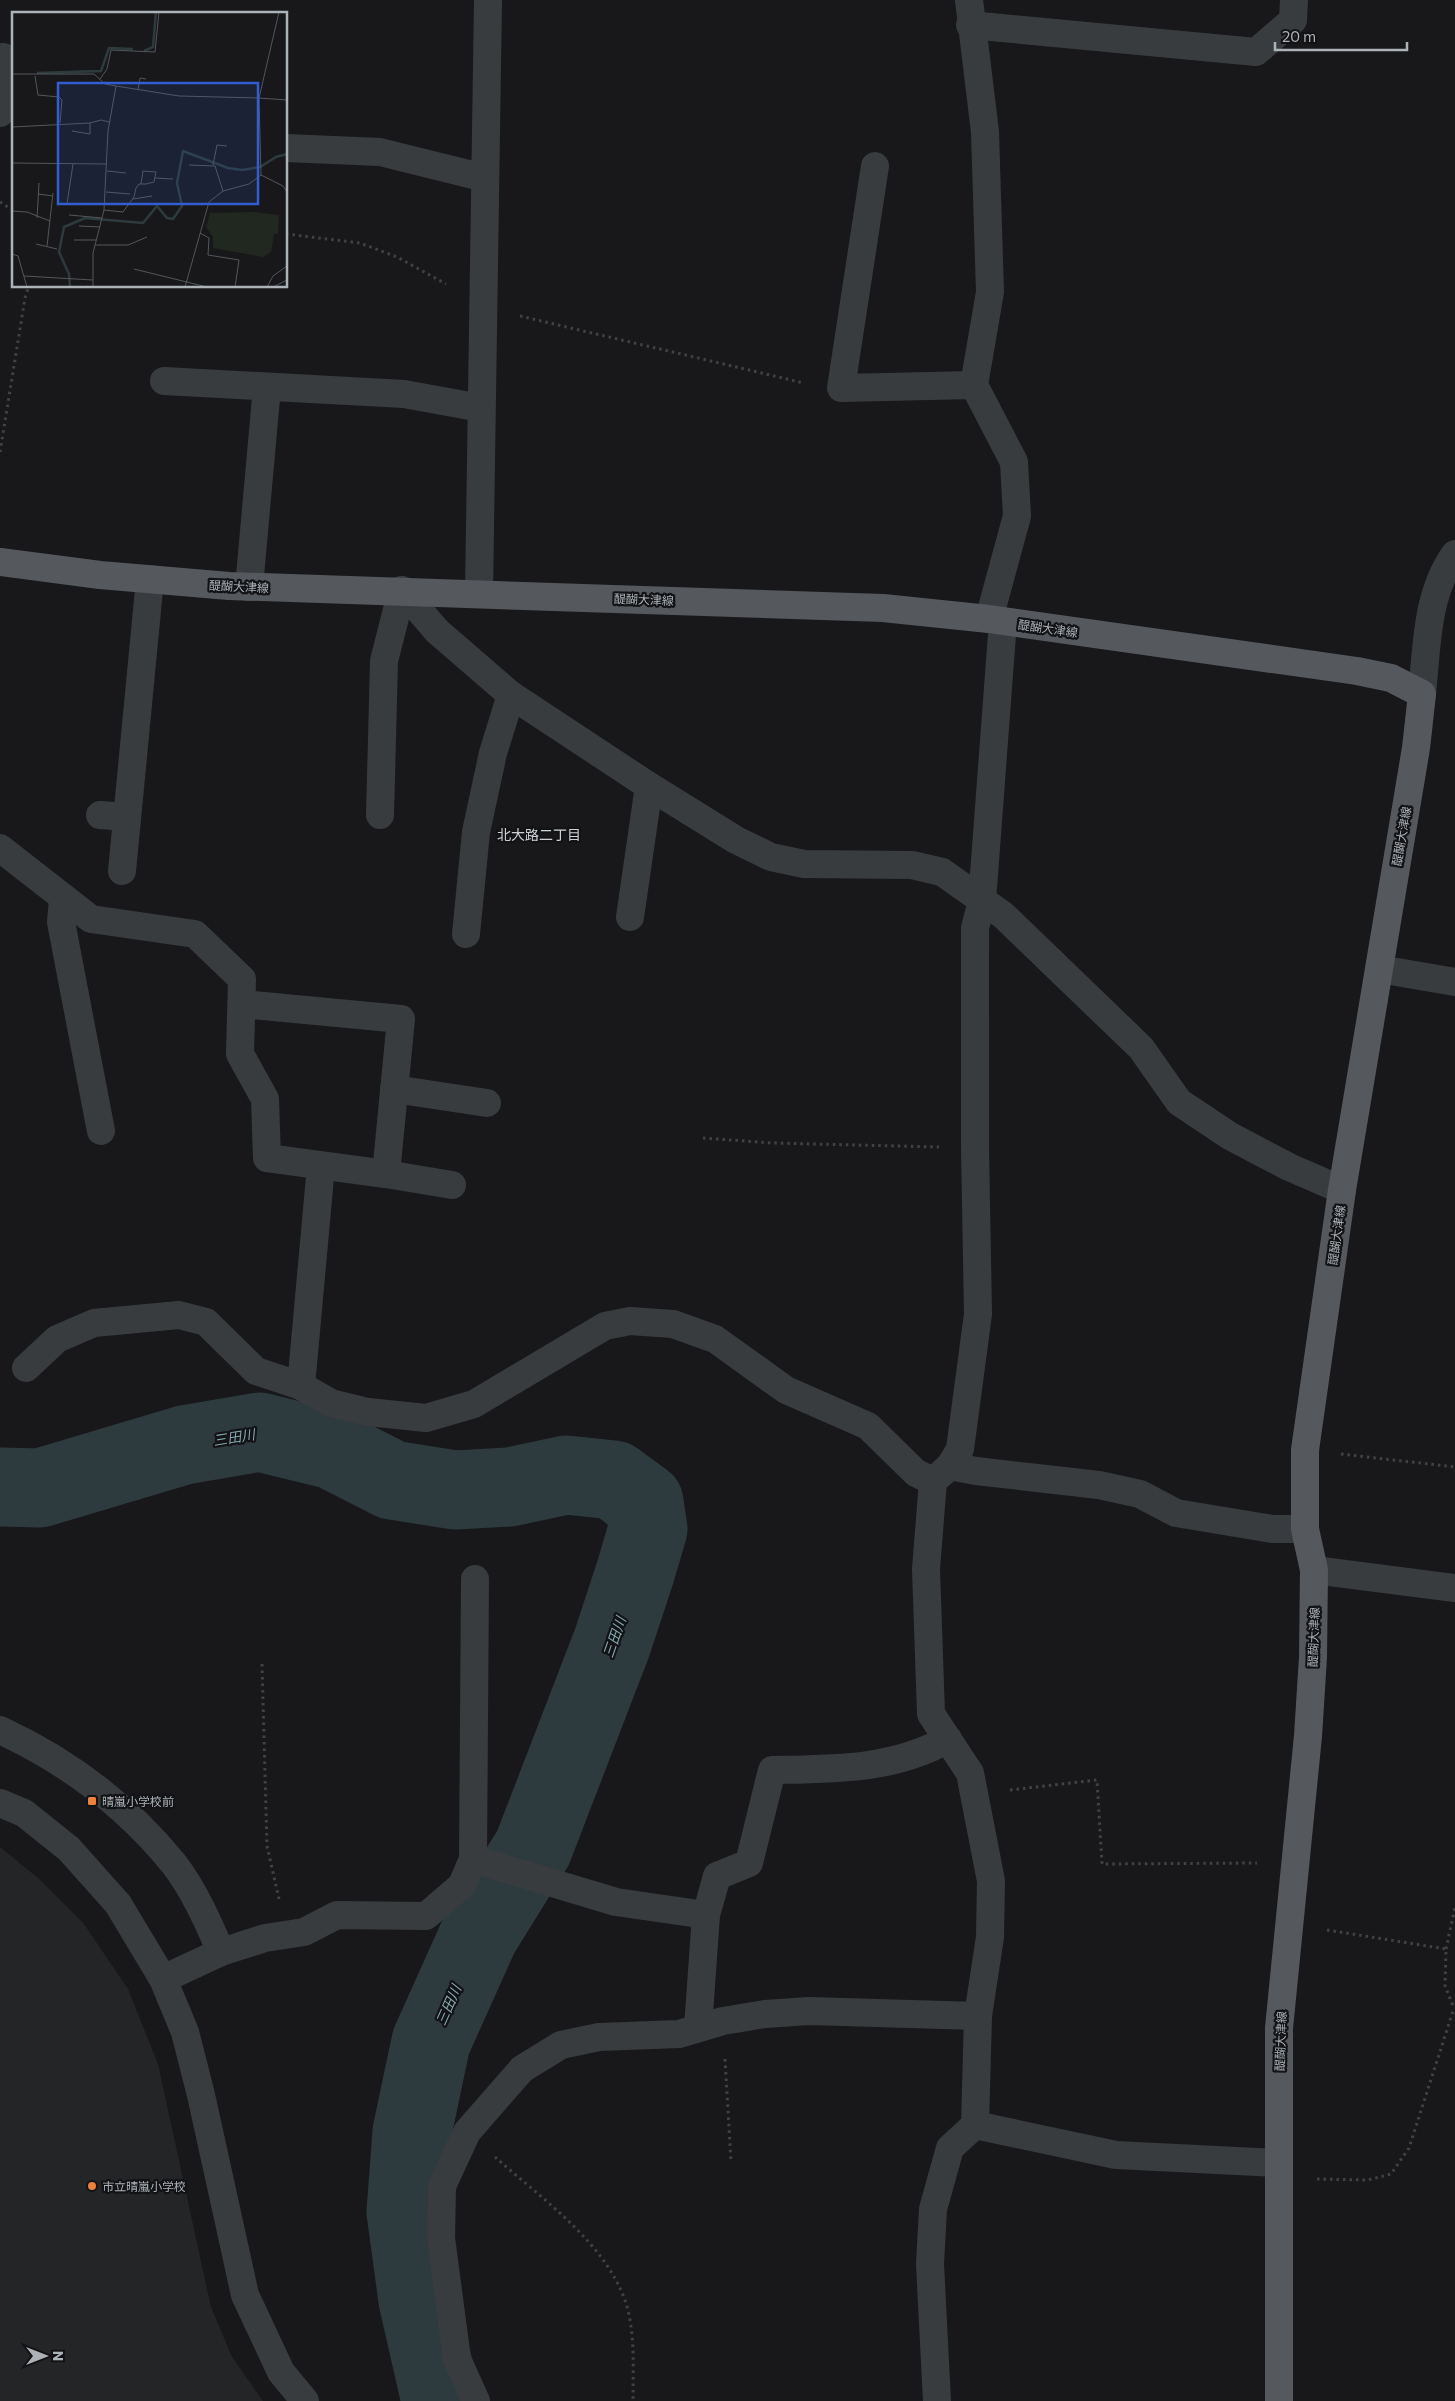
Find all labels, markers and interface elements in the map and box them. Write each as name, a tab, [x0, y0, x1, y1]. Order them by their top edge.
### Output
inset map	[12, 12, 288, 288]
scale bar	[1275, 20, 1408, 52]
text: 20 m	[1282, 27, 1316, 45]
street label: 醍醐大津線	[209, 577, 269, 595]
street label: 醍醐大津線	[614, 591, 674, 607]
street label: 醍醐大津線	[1017, 617, 1079, 639]
street label: 醍醐大津線	[1389, 805, 1413, 867]
district label: 北大路二丁目	[497, 826, 581, 843]
street label: 醍醐大津線	[1325, 1204, 1347, 1266]
water label: 三田川	[212, 1425, 258, 1449]
street label: 醍醐大津線	[1305, 1607, 1321, 1667]
water label: 三田川	[599, 1612, 630, 1660]
place label: 晴嵐小学校前	[102, 1794, 174, 1808]
marker: 晴嵐小学校前	[86, 1795, 98, 1807]
water label: 三田川	[432, 1981, 465, 2028]
street label: 醍醐大津線	[1272, 2011, 1288, 2071]
place label: 市立晴嵐小学校	[102, 2179, 186, 2193]
marker: 市立晴嵐小学校	[86, 2180, 98, 2192]
north arrow	[20, 2331, 70, 2381]
text: N	[50, 2351, 67, 2361]

